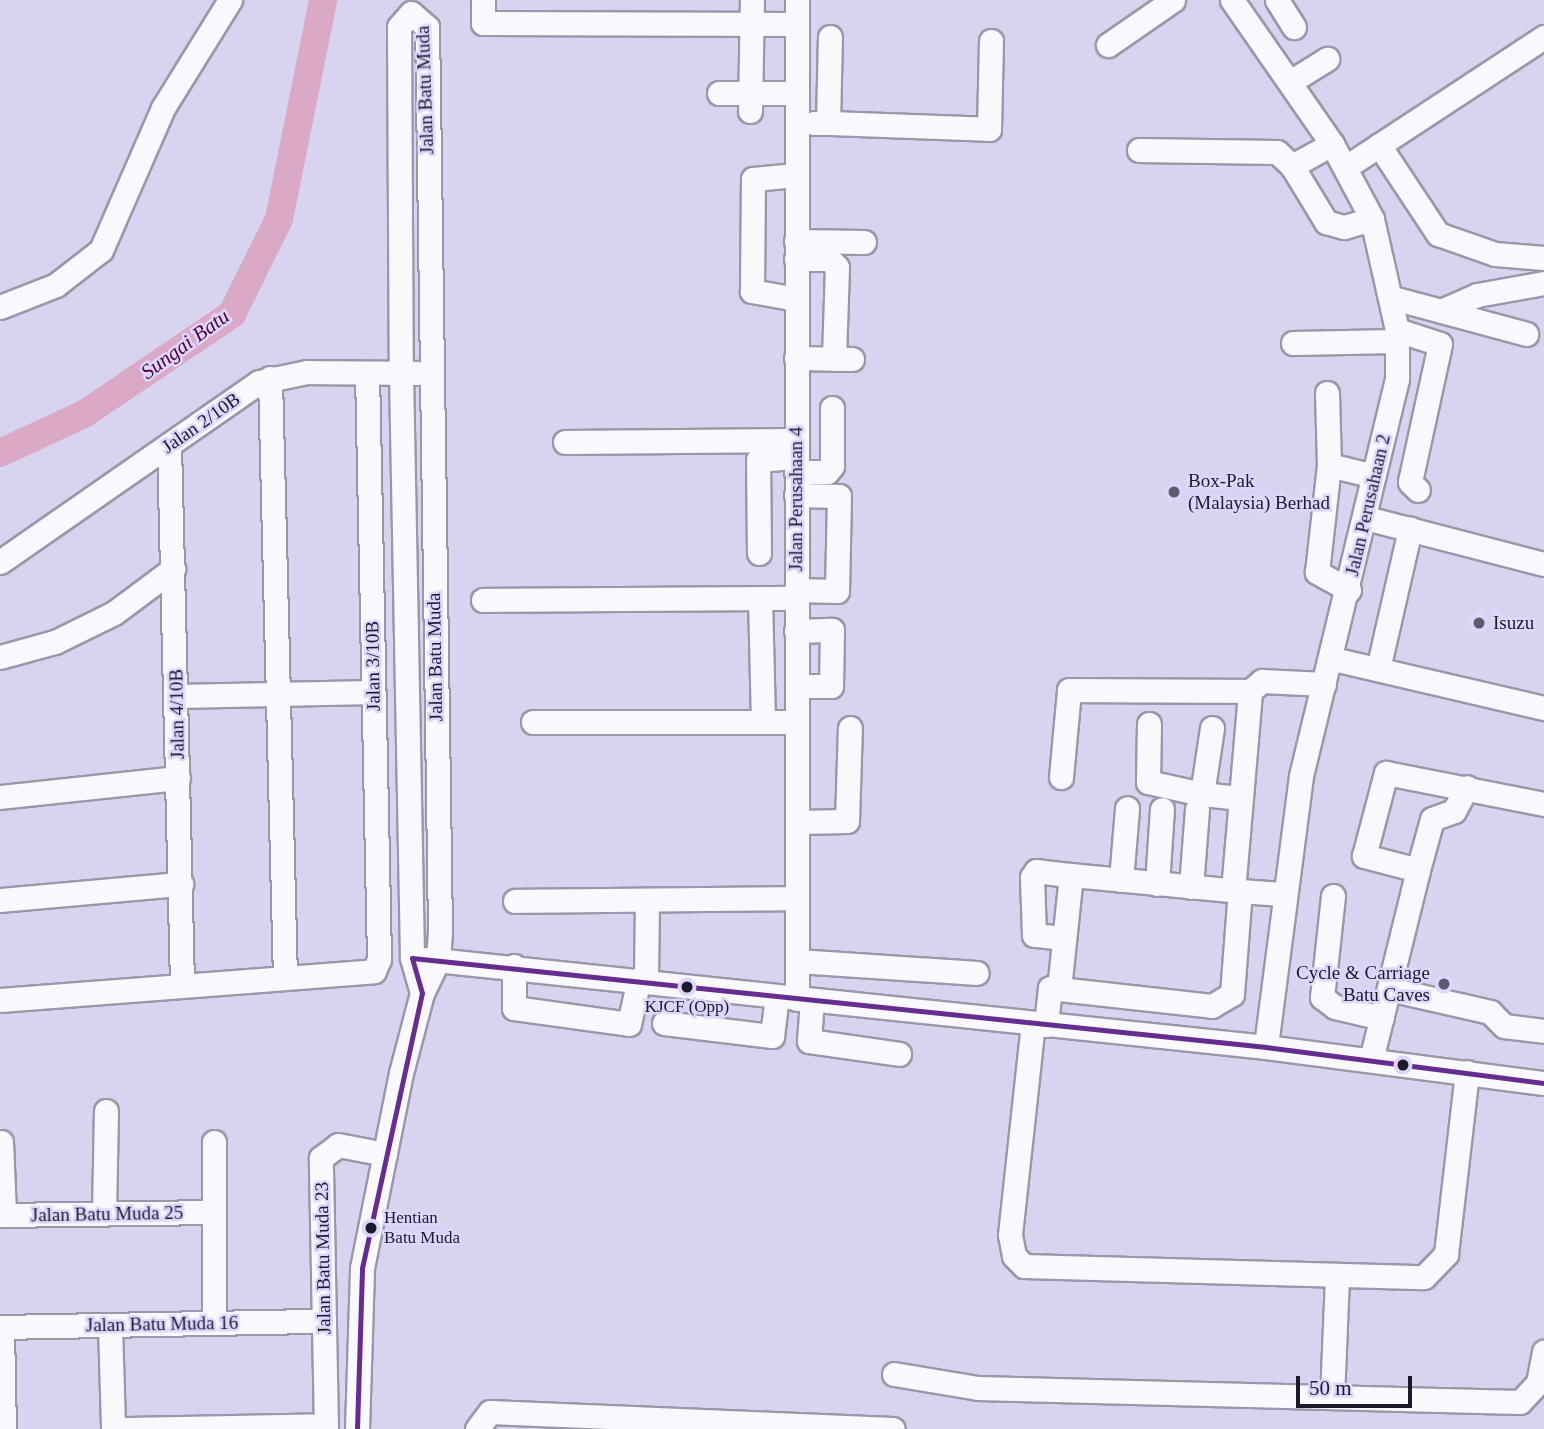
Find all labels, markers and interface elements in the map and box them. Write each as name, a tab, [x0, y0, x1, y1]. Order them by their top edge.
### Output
street label: Jalan Batu Muda	[411, 25, 439, 155]
water label: Sungai Batu	[136, 303, 234, 385]
street label: Jalan 2/10B	[158, 388, 244, 458]
street label: Jalan Perusahaan 4	[785, 427, 807, 571]
street label: Jalan Perusahaan 2	[1341, 432, 1395, 578]
place label: Box-Pak (Malaysia) Berhad	[1188, 470, 1330, 514]
marker: Box-Pak (Malaysia) Berhad	[1166, 484, 1182, 500]
street label: Jalan Batu Muda	[422, 592, 448, 722]
place label: Isuzu	[1493, 612, 1534, 634]
marker: Isuzu	[1471, 615, 1487, 631]
street label: Jalan 3/10B	[361, 621, 385, 711]
street label: Jalan 4/10B	[165, 669, 189, 759]
place label: Cycle & Carriage Batu Caves	[1296, 962, 1430, 1006]
marker: Cycle & Carriage Batu Caves	[1436, 976, 1452, 992]
marker: KJCF (Opp)	[680, 980, 694, 994]
place label: KJCF (Opp)	[645, 997, 729, 1017]
unlabelled marker	[1396, 1058, 1410, 1072]
street label: Jalan Batu Muda 23	[310, 1182, 336, 1334]
street label: Jalan Batu Muda 25	[31, 1201, 183, 1227]
place label: Hentian Batu Muda	[384, 1208, 460, 1248]
marker: Hentian Batu Muda	[364, 1221, 378, 1235]
street label: Jalan Batu Muda 16	[86, 1311, 238, 1337]
scale bar	[1299, 1362, 1414, 1406]
text: 50 m	[1309, 1376, 1352, 1400]

